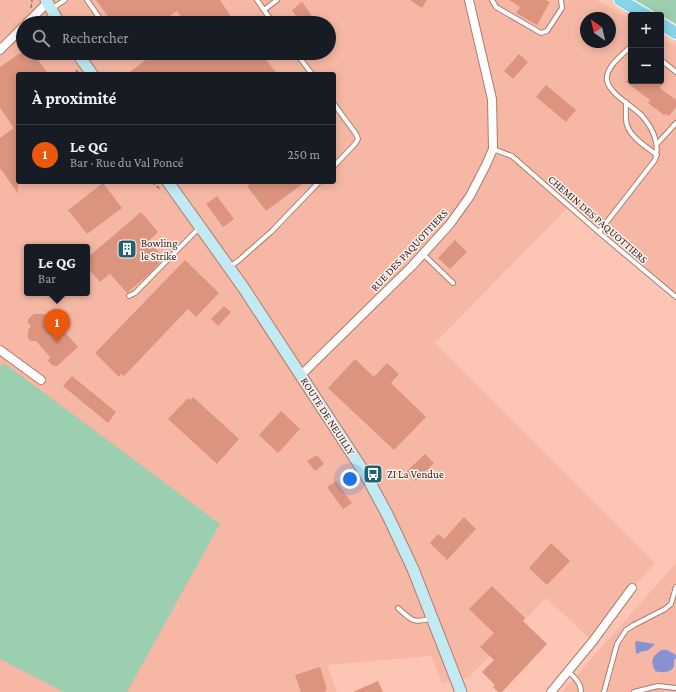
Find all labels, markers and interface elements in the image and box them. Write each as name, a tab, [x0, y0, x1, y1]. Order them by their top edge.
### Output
north arrow	[580, 12, 616, 48]
map controls	[628, 12, 664, 84]
button: +	[628, 12, 664, 48]
search box	[16, 16, 336, 60]
icon: search	[30, 27, 52, 49]
text: Rechercher	[62, 30, 129, 46]
button: −	[628, 48, 664, 84]
text: À proximité	[32, 89, 116, 108]
text: Le QG	[70, 139, 108, 155]
text: 1	[43, 147, 47, 162]
text: 250 m	[287, 147, 320, 162]
text: Bar · Rue du Val Poncé	[70, 155, 183, 170]
street label: CHEMIN DES PAQUOTTIERS	[546, 173, 650, 265]
street label: RUE DES PAQUOTTIERS	[368, 207, 450, 293]
place label: Bowling le Strike	[141, 237, 178, 262]
building icon: Bowling le Strike	[116, 238, 138, 260]
popup	[24, 244, 90, 296]
text: Le QG	[38, 255, 76, 271]
text: Bar	[38, 271, 56, 286]
pin: 1	[44, 309, 70, 342]
street label: ROUTE DE NEUILLY	[299, 375, 358, 457]
bus stop icon: ZI La Vendue	[362, 463, 384, 485]
place label: ZI La Vendue	[387, 468, 444, 480]
your location	[340, 469, 360, 489]

